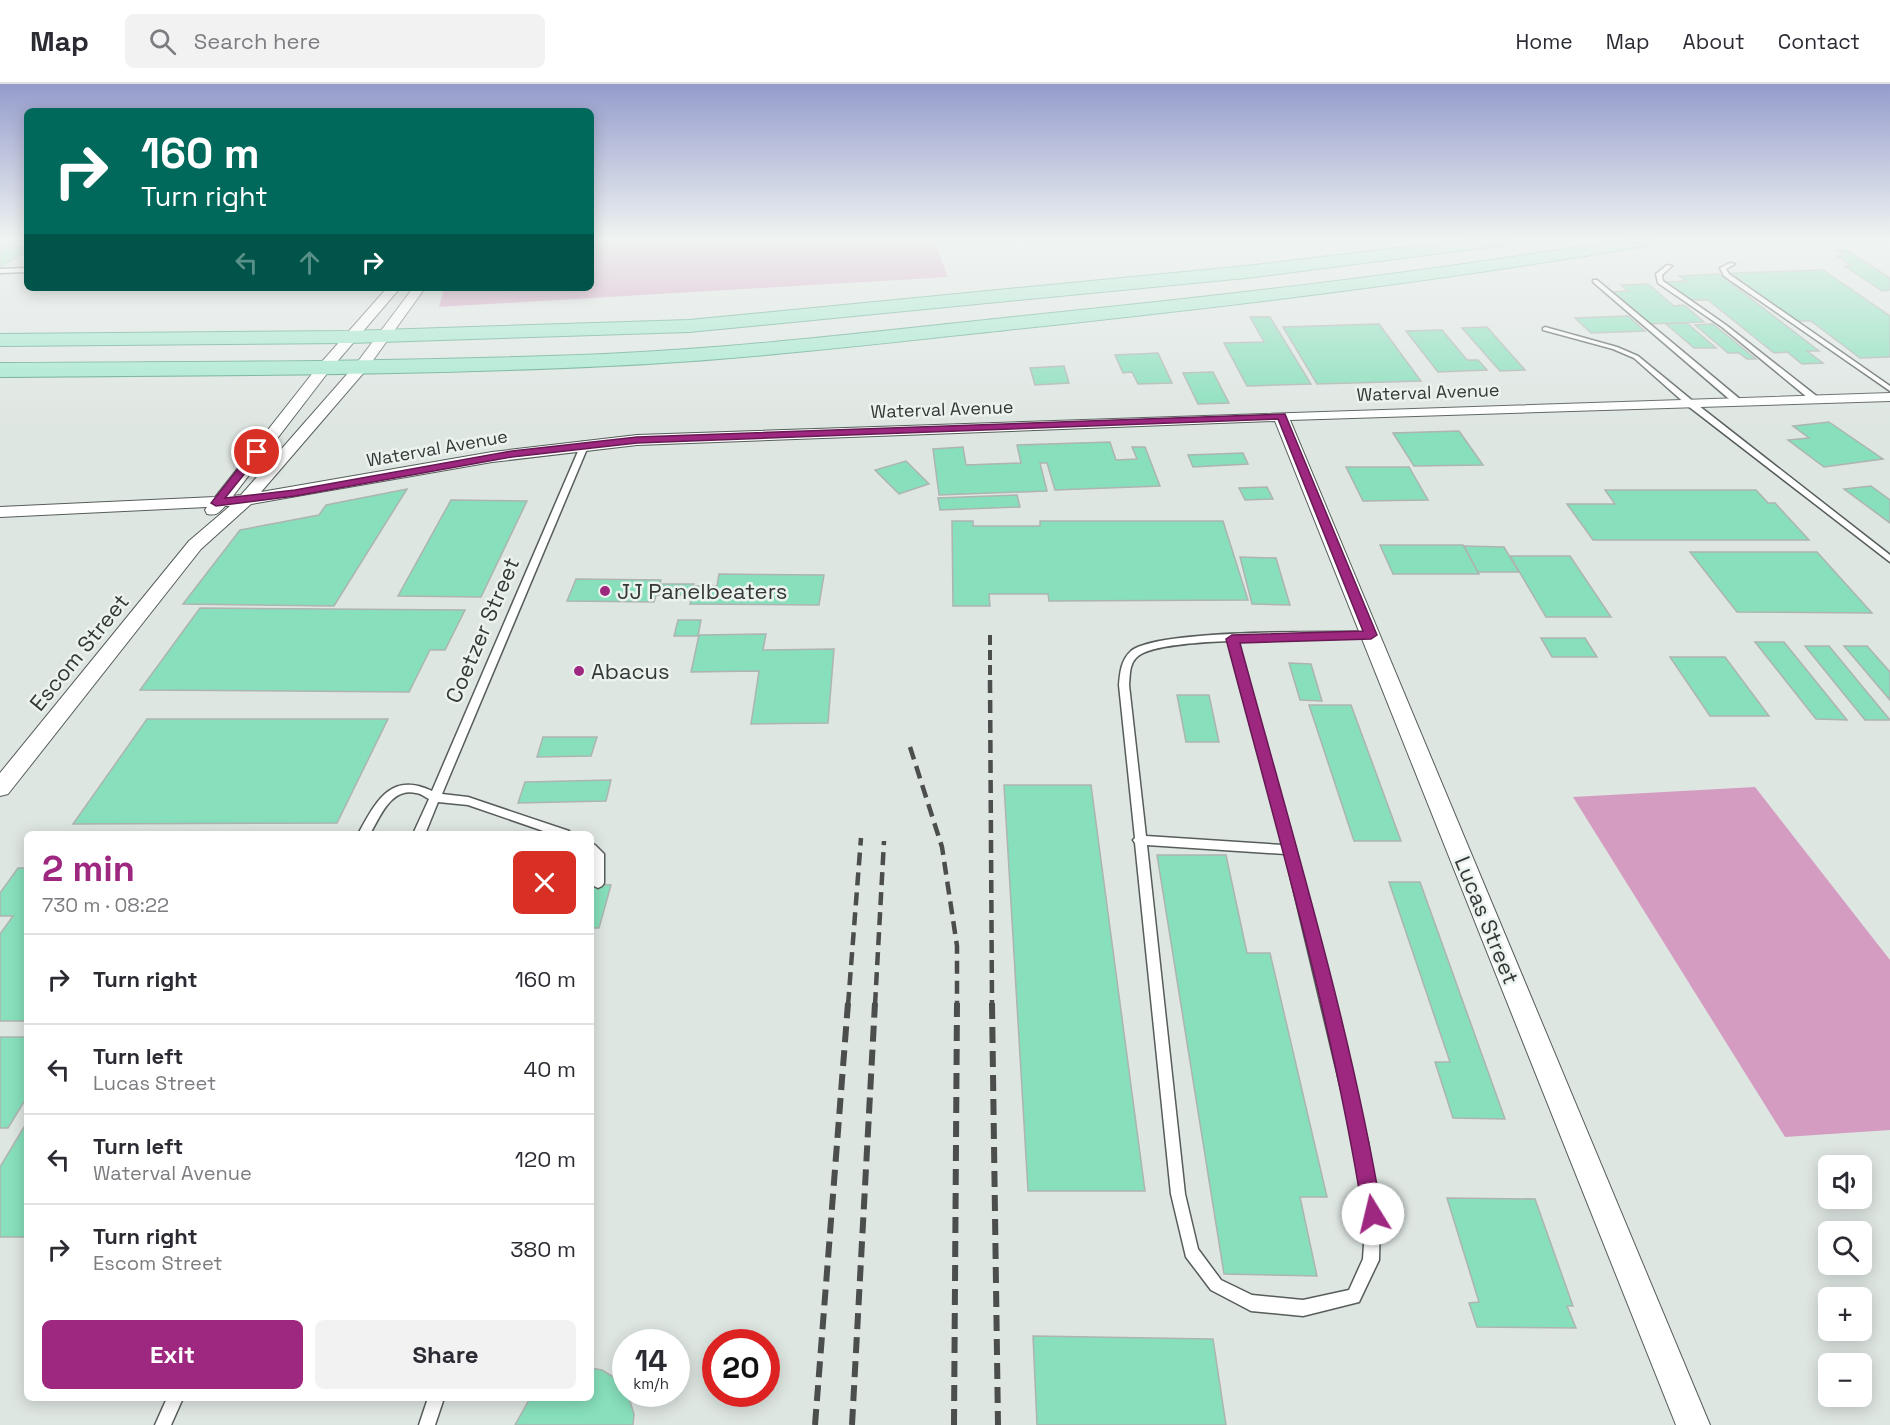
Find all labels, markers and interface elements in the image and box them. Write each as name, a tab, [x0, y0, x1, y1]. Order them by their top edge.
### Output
search box	[125, 14, 545, 68]
text: Map	[30, 23, 89, 59]
icon: search	[146, 25, 179, 58]
text: Search here	[194, 27, 321, 55]
text: Home	[1515, 28, 1573, 55]
text: Map	[1606, 28, 1650, 55]
text: About	[1683, 28, 1745, 55]
text: Contact	[1778, 28, 1860, 55]
text: 160 m	[141, 127, 260, 180]
icon: right	[42, 132, 120, 210]
text: Turn right	[141, 179, 268, 214]
icon: left	[230, 246, 263, 279]
icon: ahead	[293, 246, 326, 279]
icon: right	[356, 246, 389, 279]
street label: Waterval Avenue	[1356, 378, 1500, 406]
street label: Waterval Avenue	[870, 395, 1014, 423]
street label: Waterval Avenue	[365, 424, 509, 472]
pin	[231, 426, 282, 477]
icon: arrive	[240, 435, 273, 468]
street label: Coetzer Street	[439, 553, 525, 707]
place label: JJ Panelbeaters	[617, 577, 787, 605]
marker: JJ Panelbeaters	[598, 584, 612, 598]
street label: Escom Street	[23, 588, 135, 716]
place label: Abacus	[591, 657, 670, 685]
marker: Abacus	[572, 664, 586, 678]
text: 2 min	[42, 846, 135, 892]
button: close	[513, 851, 576, 914]
street label: Lucas Street	[1449, 852, 1525, 988]
text: 730 m · 08:22	[42, 892, 169, 918]
icon: right	[42, 963, 75, 996]
text: Turn right	[93, 965, 198, 993]
text: 160 m	[515, 965, 576, 993]
text: Turn left	[93, 1042, 183, 1070]
icon: left	[42, 1053, 75, 1086]
text: 40 m	[524, 1055, 576, 1083]
text: Lucas Street	[93, 1070, 216, 1096]
text: Turn left	[93, 1132, 183, 1160]
icon: left	[42, 1143, 75, 1176]
text: 120 m	[515, 1145, 576, 1173]
map controls	[1818, 1155, 1872, 1407]
button: sound	[1818, 1155, 1872, 1209]
text: Waterval Avenue	[93, 1160, 252, 1186]
position arrow	[1341, 1182, 1405, 1246]
button: search	[1818, 1221, 1872, 1275]
text: Turn right	[93, 1222, 198, 1250]
icon: right	[42, 1233, 75, 1266]
text: 380 m	[510, 1235, 576, 1263]
text: Escom Street	[93, 1250, 223, 1276]
button: +	[1818, 1287, 1872, 1341]
button: Exit	[42, 1320, 303, 1389]
button: Share	[315, 1320, 576, 1389]
speed limit sign: 20	[702, 1329, 780, 1407]
text: 14	[635, 1341, 667, 1380]
button: −	[1818, 1353, 1872, 1407]
text: km/h	[633, 1374, 669, 1393]

